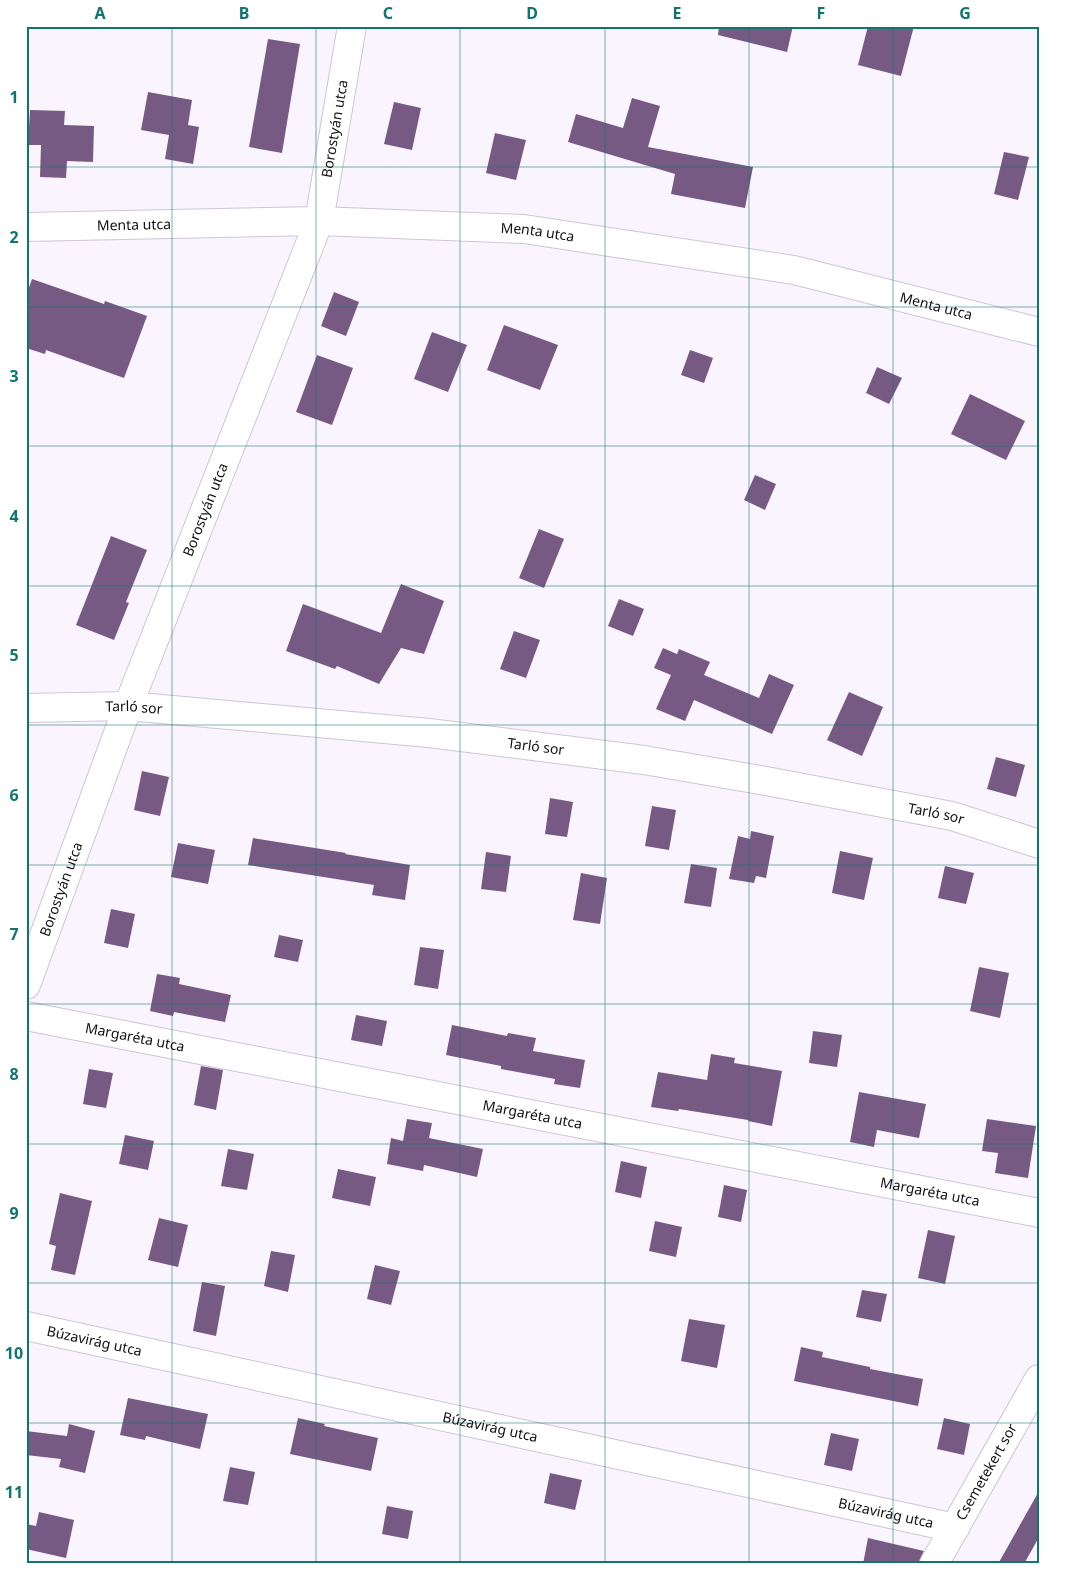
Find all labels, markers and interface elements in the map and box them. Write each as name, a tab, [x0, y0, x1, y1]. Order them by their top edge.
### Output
text: A	[94, 2, 106, 24]
text: B	[239, 2, 249, 24]
text: C	[383, 2, 393, 24]
text: D	[526, 2, 538, 24]
text: E	[673, 2, 682, 24]
text: F	[817, 2, 825, 24]
text: G	[959, 2, 971, 24]
street label: Borostyán utca	[317, 78, 352, 179]
text: 1	[9, 86, 19, 108]
street label: Menta utca	[97, 214, 171, 235]
street label: Menta utca	[500, 218, 576, 246]
text: 2	[9, 226, 19, 248]
street label: Menta utca	[898, 287, 975, 324]
text: 3	[9, 365, 19, 387]
street label: Borostyán utca	[178, 460, 232, 559]
text: 4	[9, 505, 19, 527]
text: 5	[9, 644, 19, 666]
street label: Tarló sor	[105, 696, 163, 718]
street label: Tarló sor	[506, 733, 566, 759]
text: 6	[9, 784, 19, 806]
street label: Tarló sor	[907, 798, 967, 828]
street label: Borostyán utca	[35, 839, 86, 939]
text: 7	[9, 923, 19, 945]
street label: Margaréta utca	[84, 1018, 186, 1056]
text: 8	[9, 1063, 19, 1085]
street label: Margaréta utca	[481, 1095, 584, 1133]
street label: Margaréta utca	[879, 1172, 982, 1210]
text: 9	[9, 1202, 19, 1224]
street label: Búzavirág utca	[45, 1321, 144, 1360]
text: 10	[5, 1342, 23, 1364]
street label: Búzavirág utca	[441, 1407, 540, 1446]
street label: Csemetekert sor	[951, 1420, 1021, 1523]
text: 11	[5, 1481, 23, 1503]
street label: Búzavirág utca	[837, 1493, 935, 1532]

